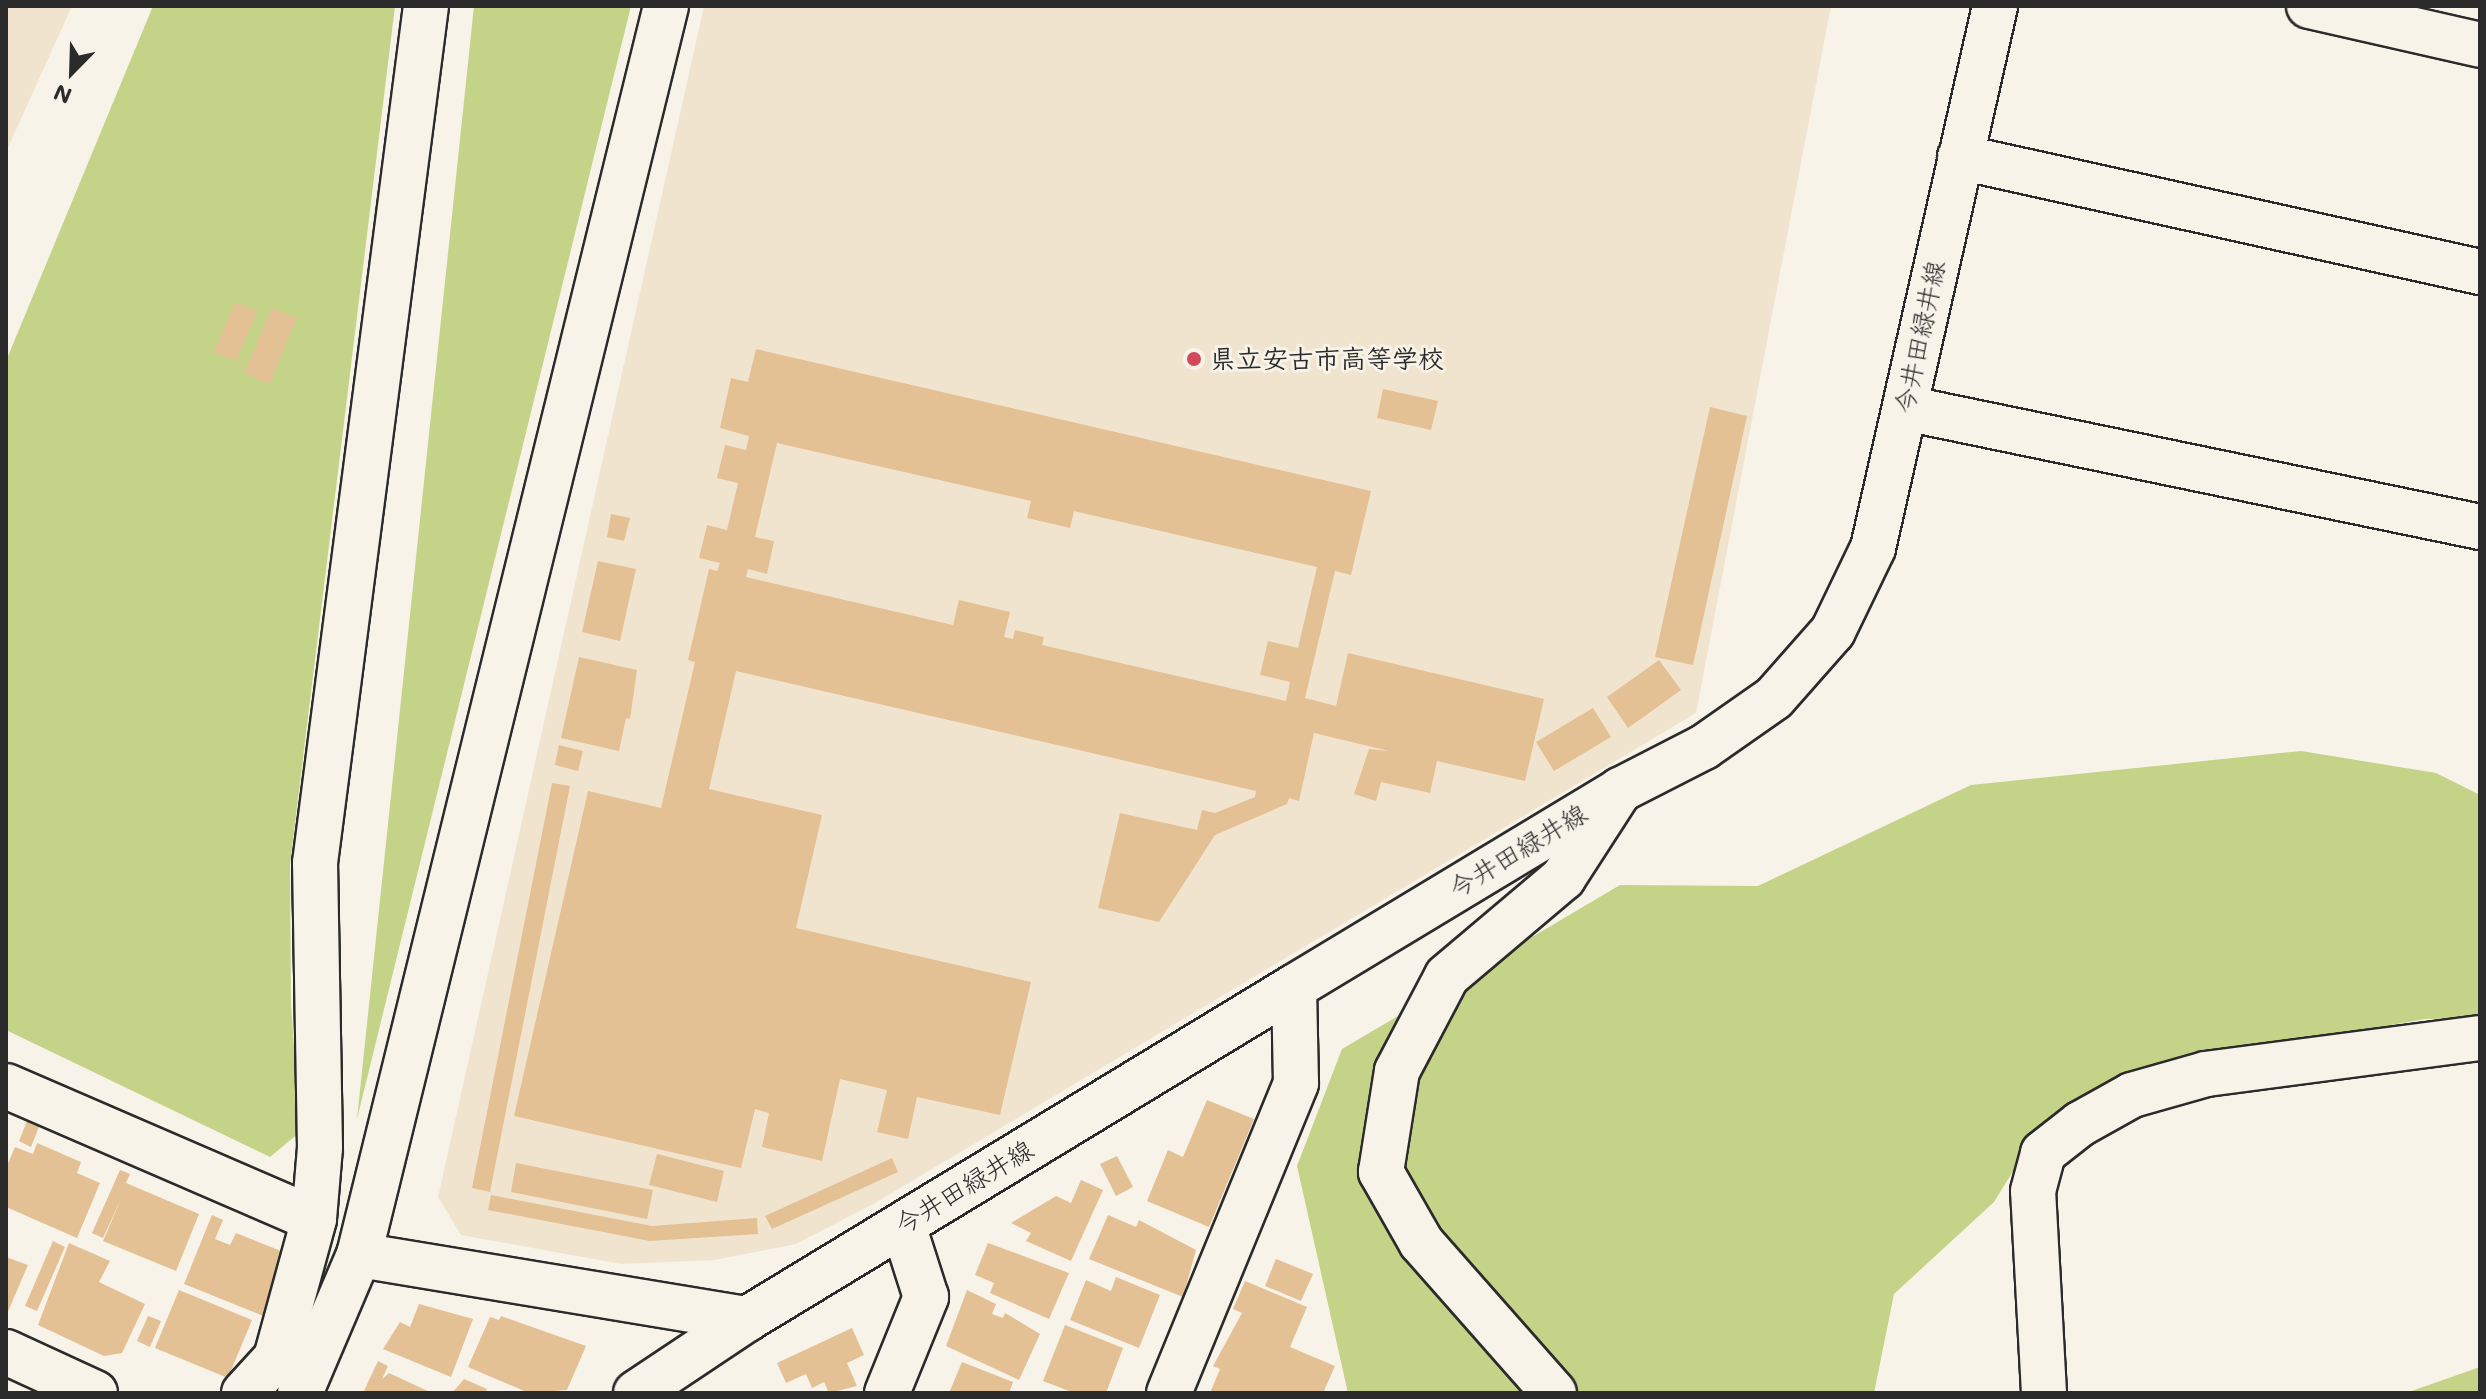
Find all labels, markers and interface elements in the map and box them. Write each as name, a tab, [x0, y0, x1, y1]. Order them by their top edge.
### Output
north arrow	[32, 32, 112, 112]
text: N	[49, 78, 76, 111]
street label: 今井田緑井線	[1889, 257, 1951, 417]
place label: 県立安古市高等学校	[1210, 343, 1444, 375]
marker: 県立安古市高等学校	[1185, 350, 1203, 368]
street label: 今井田緑井線	[1443, 797, 1593, 905]
street label: 今井田緑井線	[889, 1133, 1039, 1241]

